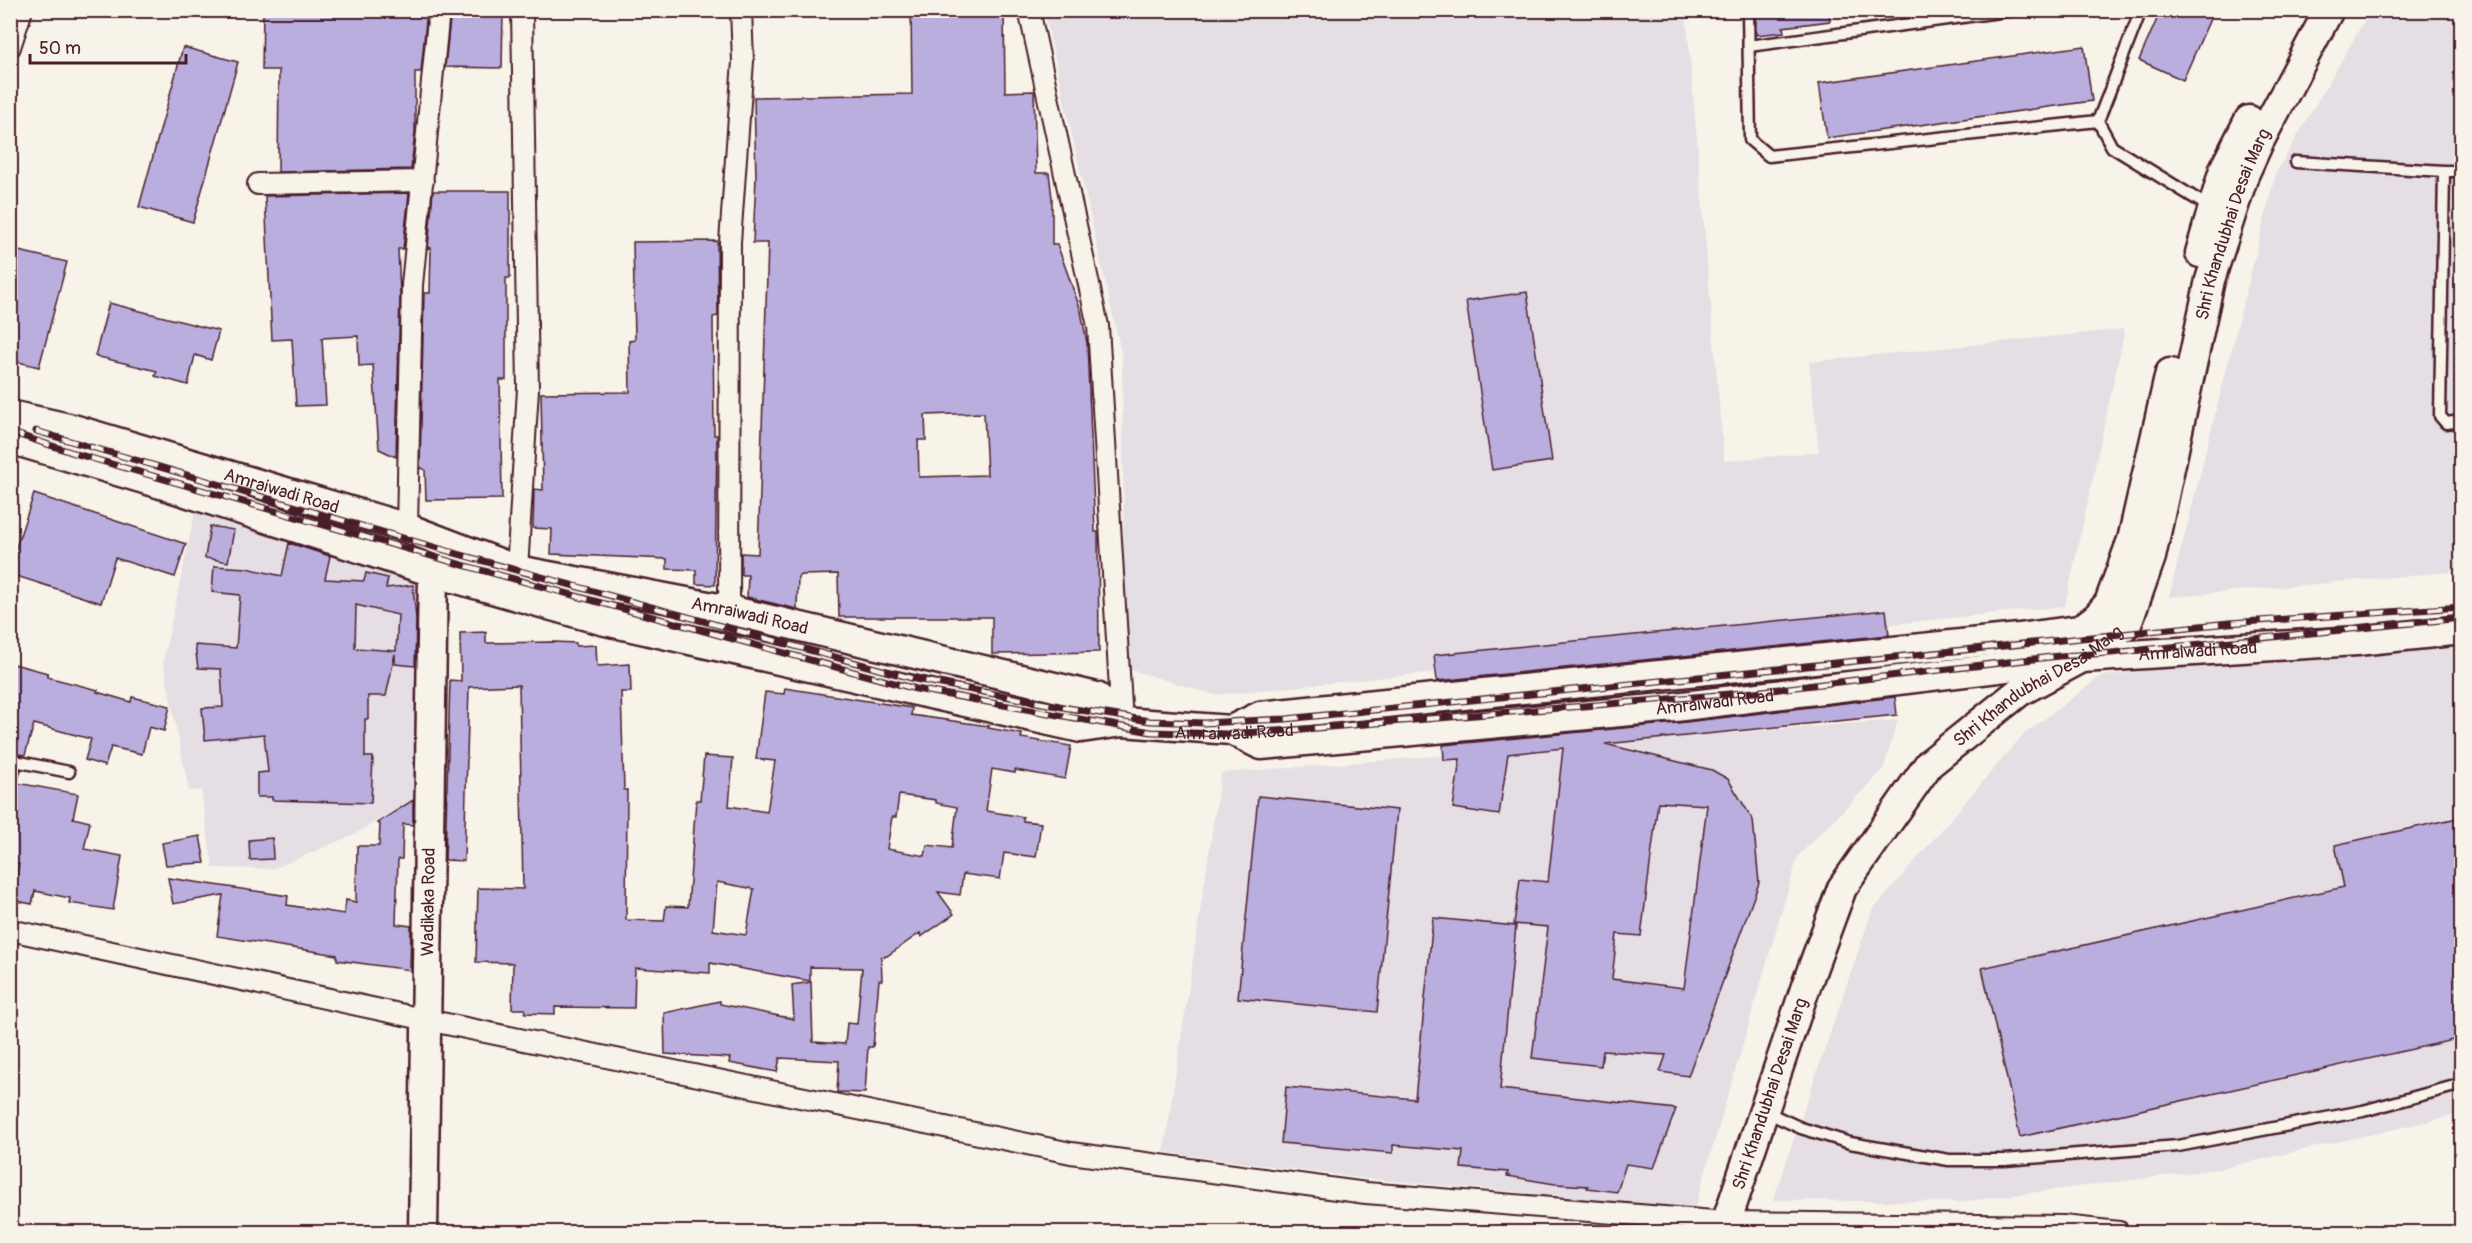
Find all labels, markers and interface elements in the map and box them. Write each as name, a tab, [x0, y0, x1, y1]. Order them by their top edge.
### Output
scale bar	[30, 27, 186, 65]
text: 50 m	[39, 37, 81, 60]
street label: Shri Khandubhai Desai Marg	[2190, 124, 2276, 322]
street label: Amraiwadi Road	[221, 463, 342, 519]
street label: Amraiwadi Road	[690, 592, 811, 640]
street label: Shri Khandubhai Desai Marg	[1948, 620, 2127, 752]
street label: Amraiwadi Road	[2137, 636, 2258, 666]
street label: Amraiwadi Road	[1654, 684, 1775, 720]
street label: Amraiwadi Road	[1174, 718, 1294, 746]
street label: Wadikaka Road	[416, 847, 440, 957]
street label: Shri Khandubhai Desai Marg	[1727, 995, 1813, 1193]

